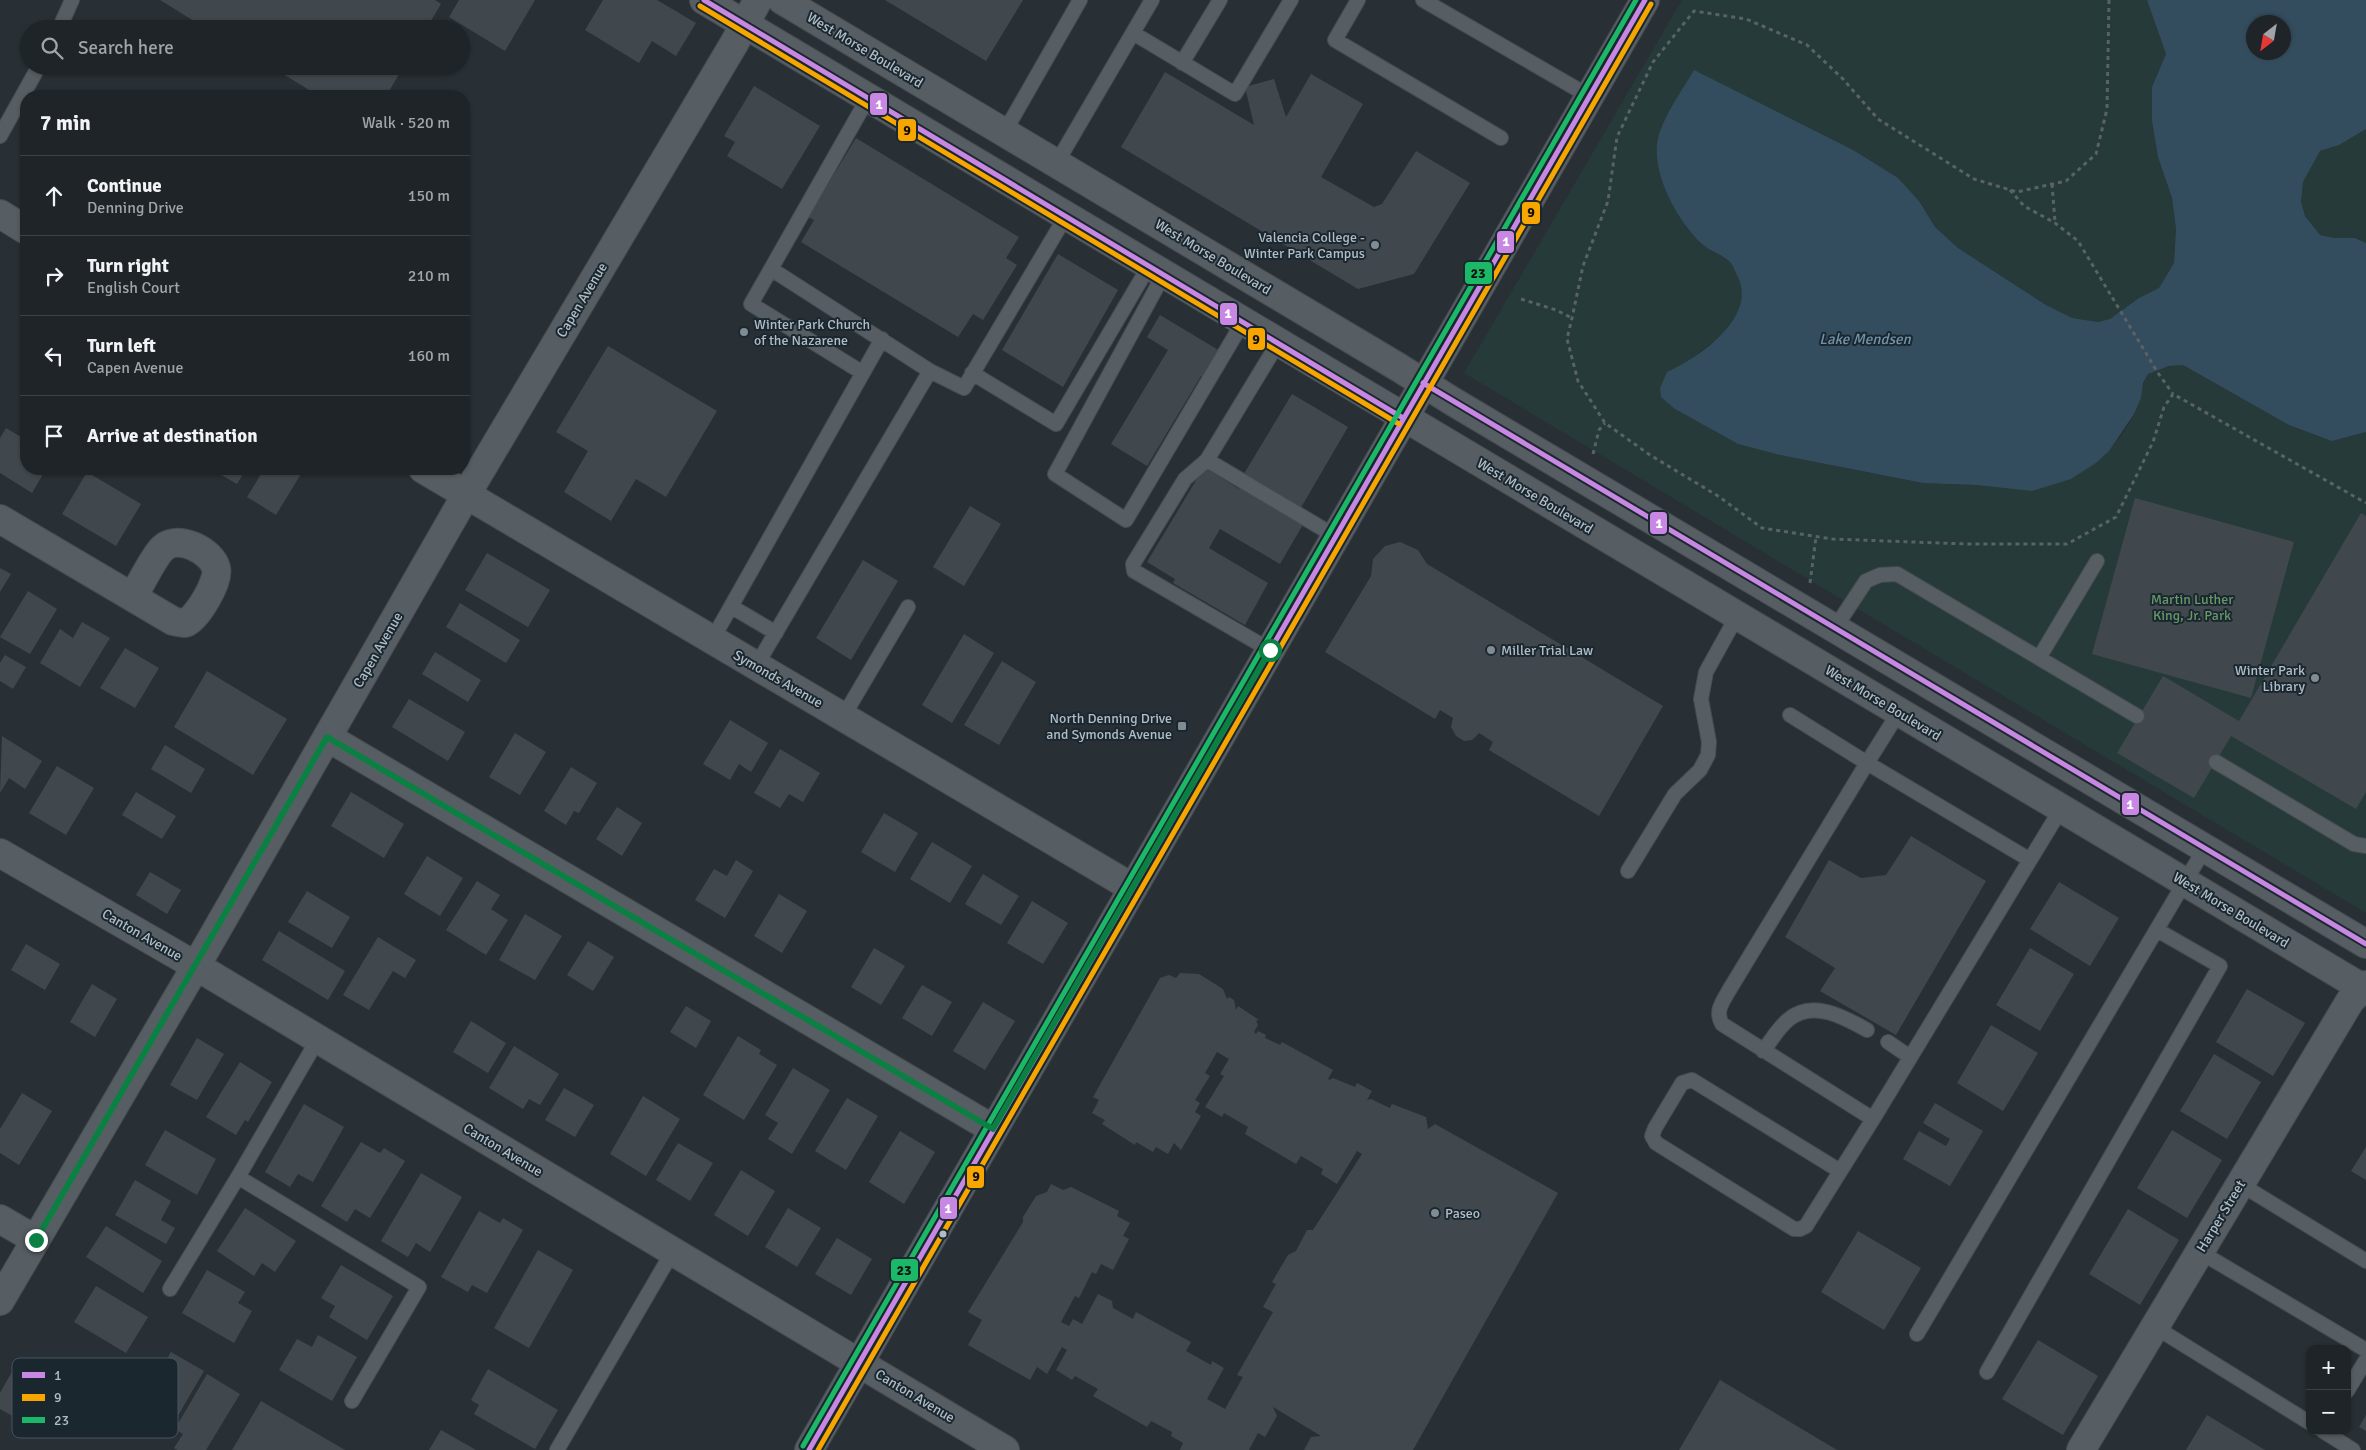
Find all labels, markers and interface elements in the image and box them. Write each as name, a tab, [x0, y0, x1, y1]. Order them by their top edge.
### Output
street label: West Morse Boulevard	[804, 9, 926, 91]
north arrow	[2246, 15, 2291, 60]
search box	[20, 20, 470, 75]
icon: search	[38, 34, 66, 62]
text: Search here	[78, 36, 174, 60]
line badge: 1	[869, 92, 888, 116]
text: 1	[875, 96, 883, 113]
text: 7 min	[40, 110, 91, 136]
text: Walk · 520 m	[362, 113, 450, 133]
line badge: 9	[897, 118, 917, 142]
text: 9	[903, 122, 911, 139]
text: Continue	[87, 174, 162, 198]
icon: ahead	[40, 182, 68, 210]
text: 150 m	[408, 186, 450, 206]
text: Denning Drive	[87, 198, 184, 218]
line badge: 9	[1521, 201, 1541, 225]
text: 9	[1527, 204, 1535, 221]
street label: West Morse Boulevard	[1152, 216, 1274, 298]
place label: Valencia College - Winter Park Campus	[1244, 229, 1365, 262]
line badge: 1	[1496, 230, 1515, 254]
text: 1	[1502, 233, 1510, 250]
marker: Valencia College - Winter Park Campus	[1369, 239, 1381, 251]
text: Turn right	[87, 254, 169, 278]
street label: Capen Avenue	[553, 259, 611, 341]
line badge: 23	[1464, 261, 1493, 285]
icon: right	[40, 262, 68, 290]
text: 23	[1470, 265, 1486, 282]
text: 210 m	[408, 266, 450, 286]
text: English Court	[87, 278, 180, 298]
line badge: 1	[1219, 302, 1238, 326]
text: 1	[1224, 305, 1232, 322]
place label: Winter Park Church of the Nazarene	[754, 316, 870, 349]
marker: Winter Park Church of the Nazarene	[738, 326, 750, 338]
line badge: 9	[1247, 327, 1266, 351]
water label: Lake Mendsen	[1819, 330, 1911, 348]
text: 9	[1252, 331, 1260, 348]
text: Turn left	[87, 334, 156, 358]
icon: left	[40, 342, 68, 370]
text: 160 m	[408, 346, 450, 366]
text: Capen Avenue	[87, 358, 183, 378]
icon: arrive	[40, 422, 68, 450]
text: Arrive at destination	[87, 424, 258, 448]
street label: West Morse Boulevard	[1474, 455, 1596, 537]
line badge: 1	[1649, 511, 1668, 535]
text: 1	[1655, 515, 1663, 532]
park label: Martin Luther King, Jr. Park	[2151, 591, 2234, 624]
street label: Capen Avenue	[350, 609, 406, 691]
route start	[1259, 639, 1282, 662]
place label: Miller Trial Law	[1501, 642, 1593, 659]
marker: Miller Trial Law	[1485, 644, 1497, 656]
street label: Symonds Avenue	[730, 647, 826, 711]
street label: West Morse Boulevard	[1822, 662, 1944, 744]
place label: Winter Park Library	[2235, 662, 2305, 695]
marker: Winter Park Library	[2309, 672, 2321, 684]
place label: North Denning Drive and Symonds Avenue	[1046, 710, 1172, 743]
marker: North Denning Drive and Symonds Avenue	[1176, 720, 1188, 732]
line badge: 1	[2121, 792, 2140, 816]
text: 1	[2126, 796, 2134, 813]
street label: West Morse Boulevard	[2170, 869, 2292, 951]
street label: Canton Avenue	[99, 905, 185, 965]
street label: Canton Avenue	[460, 1120, 546, 1180]
line badge: 9	[966, 1165, 985, 1189]
text: 9	[972, 1168, 980, 1185]
street label: Harper Street	[2193, 1177, 2249, 1255]
line badge: 1	[939, 1196, 958, 1220]
text: 1	[944, 1200, 952, 1217]
place label: Paseo	[1445, 1205, 1480, 1222]
marker: Paseo	[1429, 1207, 1441, 1219]
route end	[25, 1229, 48, 1252]
unlabelled marker	[938, 1229, 948, 1239]
line badge: 23	[890, 1258, 919, 1282]
text: 23	[896, 1262, 912, 1279]
map controls	[2306, 1345, 2351, 1435]
button: +	[2306, 1345, 2351, 1390]
legend	[12, 1358, 178, 1438]
street label: Canton Avenue	[872, 1366, 958, 1426]
text: 1	[54, 1367, 62, 1384]
text: 9	[54, 1389, 62, 1406]
button: −	[2306, 1390, 2351, 1435]
text: 23	[54, 1412, 69, 1429]

